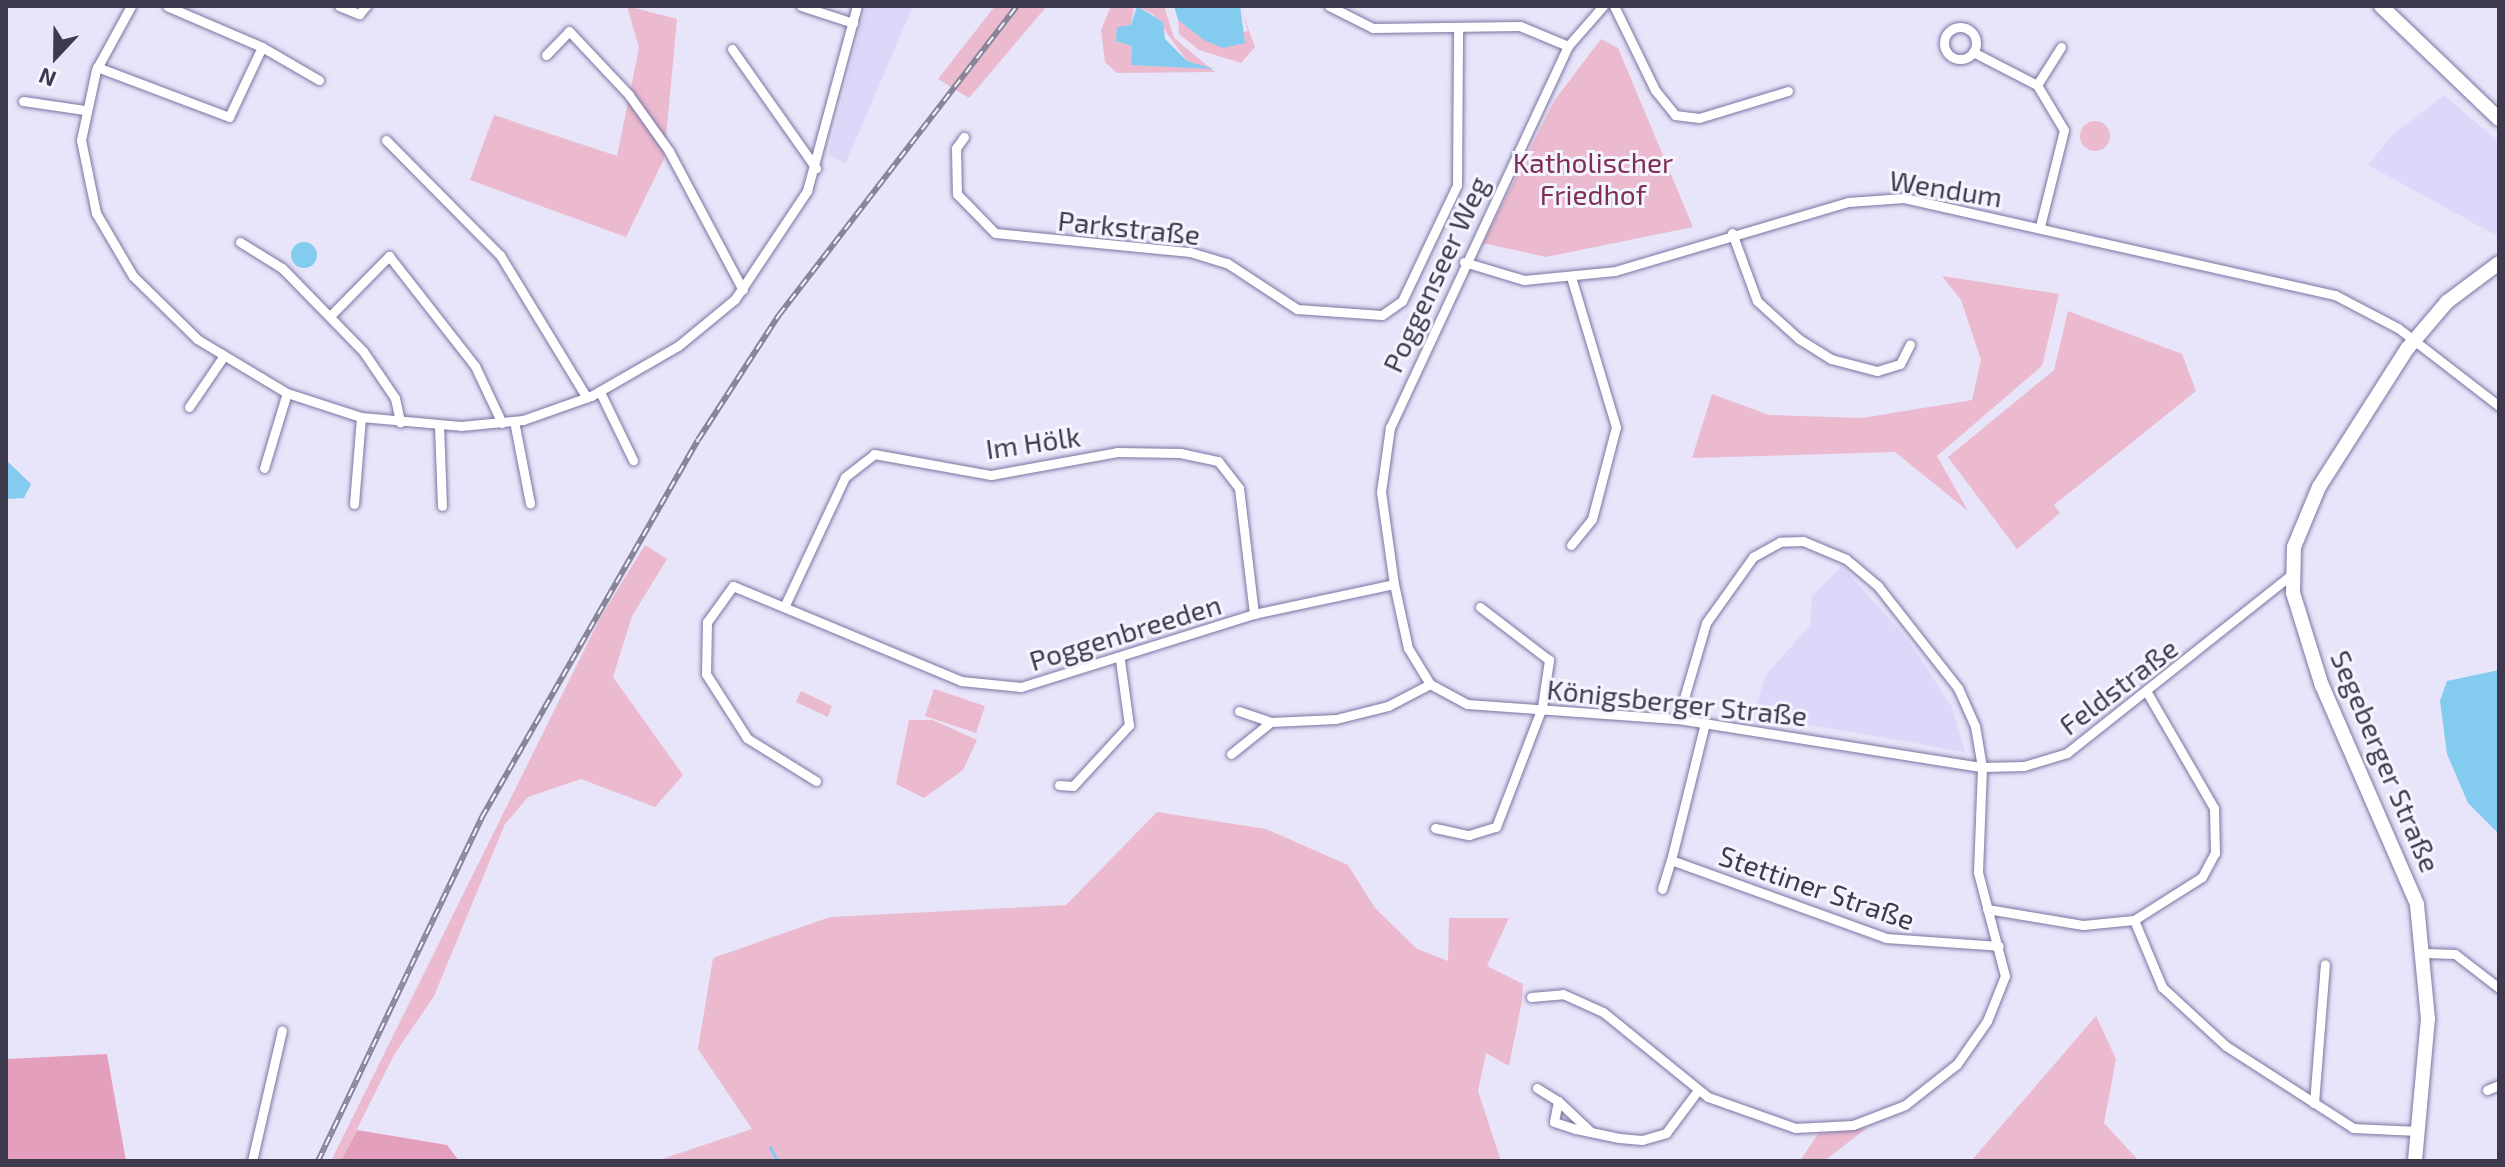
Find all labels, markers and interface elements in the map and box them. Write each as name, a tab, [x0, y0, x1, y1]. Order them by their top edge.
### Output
north arrow	[16, 16, 96, 96]
text: N	[35, 63, 59, 93]
park label: Katholischer Friedhof	[1513, 145, 1673, 211]
street label: Wendum	[1887, 162, 2005, 214]
street label: Poggenseer Weg	[1375, 170, 1495, 378]
street label: Parkstraße	[1056, 203, 1202, 251]
street label: Im Hölk	[983, 419, 1083, 465]
street label: Poggenbreeden	[1025, 587, 1225, 677]
street label: Feldstraße	[2052, 631, 2184, 741]
street label: Segeberger Straße	[2324, 645, 2448, 877]
street label: Königsberger Straße	[1545, 672, 1809, 732]
street label: Stettiner Straße	[1715, 838, 1919, 936]

